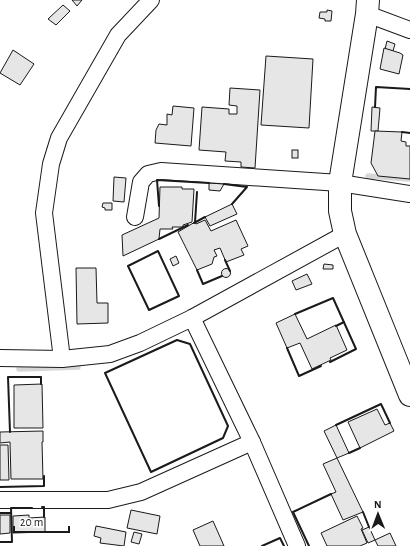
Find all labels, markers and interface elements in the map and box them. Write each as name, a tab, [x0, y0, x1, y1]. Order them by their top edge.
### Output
north arrow	[358, 494, 398, 534]
text: N	[374, 499, 382, 510]
scale bar	[14, 508, 69, 534]
text: 20 m	[20, 516, 43, 528]

